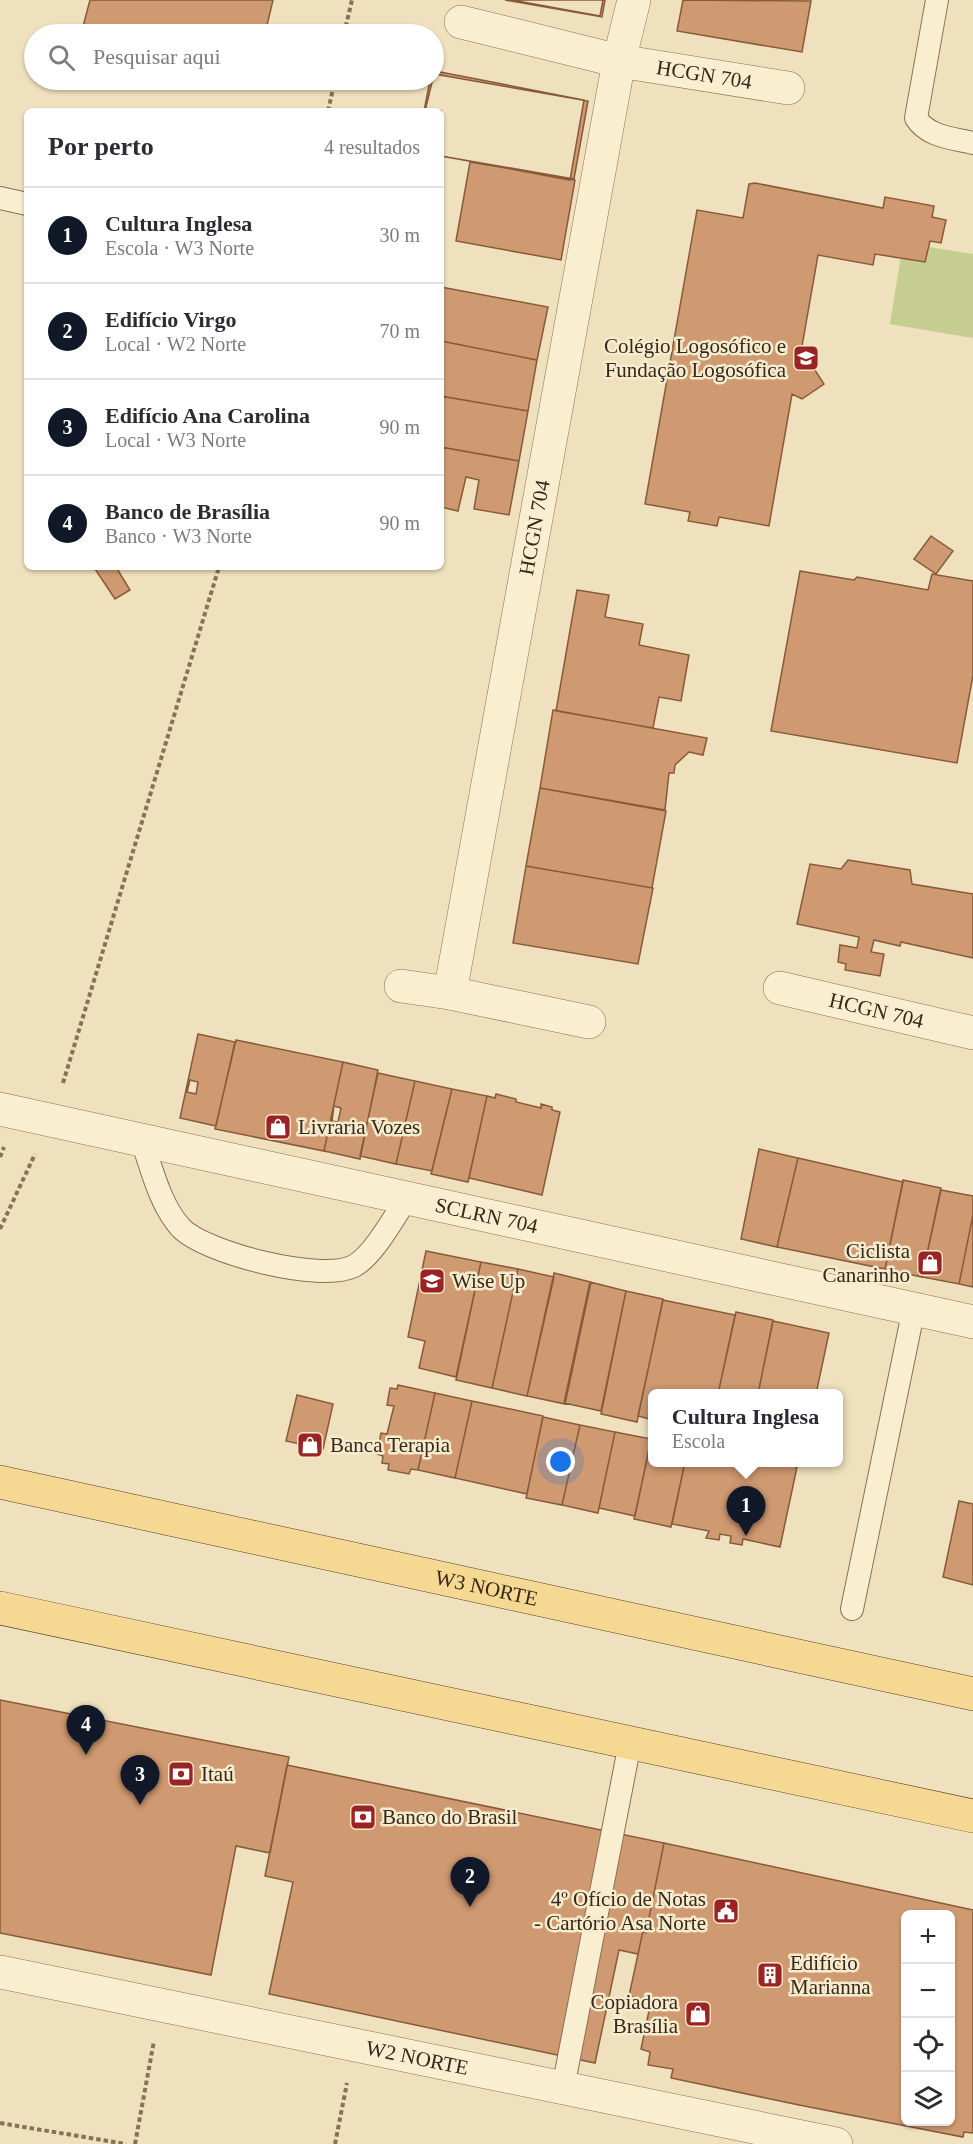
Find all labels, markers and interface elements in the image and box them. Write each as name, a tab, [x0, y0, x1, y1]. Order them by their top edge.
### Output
search box	[24, 24, 444, 90]
icon: search	[45, 41, 78, 74]
text: Pesquisar aqui	[93, 44, 221, 69]
street label: HCGN 704	[655, 55, 754, 94]
text: Por perto	[48, 132, 154, 161]
text: 4 resultados	[324, 136, 420, 158]
text: Cultura Inglesa	[105, 211, 252, 236]
text: 1	[63, 224, 73, 246]
text: 30 m	[379, 224, 420, 246]
text: Escola · W3 Norte	[105, 237, 254, 259]
text: Edifício Virgo	[105, 307, 236, 332]
text: 2	[63, 320, 73, 342]
text: 70 m	[379, 320, 420, 342]
text: Local · W2 Norte	[105, 333, 246, 355]
place label: Colégio Logosófico e Fundação Logosófica	[604, 334, 787, 382]
school or university icon: Colégio Logosófico e Fundação Logosófica	[791, 343, 821, 373]
text: Edifício Ana Carolina	[105, 403, 310, 428]
text: 3	[63, 416, 73, 438]
text: 90 m	[379, 416, 420, 438]
text: Local · W3 Norte	[105, 429, 246, 451]
street label: HCGN 704	[514, 478, 555, 577]
text: Banco de Brasília	[105, 499, 270, 524]
text: 4	[63, 512, 73, 534]
text: 90 m	[379, 512, 420, 534]
text: Banco · W3 Norte	[105, 525, 252, 547]
street label: HCGN 704	[827, 988, 927, 1033]
shop icon: Livraria Vozes	[263, 1112, 293, 1142]
place label: Livraria Vozes	[298, 1115, 420, 1139]
street label: SCLRN 704	[433, 1193, 541, 1238]
place label: Ciclista Canarinho	[823, 1239, 911, 1287]
shop icon: Ciclista Canarinho	[915, 1248, 945, 1278]
school or university icon: Wise Up	[417, 1266, 447, 1296]
place label: Wise Up	[452, 1269, 525, 1293]
popup	[648, 1389, 843, 1467]
text: Cultura Inglesa	[672, 1404, 819, 1429]
shop icon: Banca Terapia	[295, 1430, 325, 1460]
text: Escola	[672, 1430, 725, 1452]
place label: Banca Terapia	[330, 1433, 451, 1457]
your location	[546, 1447, 575, 1476]
pin: 1	[726, 1486, 766, 1536]
street label: W3 NORTE	[433, 1565, 540, 1611]
pin: 4	[66, 1706, 106, 1755]
pin: 3	[120, 1756, 160, 1805]
bank icon: Itaú	[166, 1759, 196, 1789]
place label: Itaú	[201, 1762, 234, 1786]
bank icon: Banco do Brasil	[348, 1802, 378, 1832]
place label: Banco do Brasil	[382, 1805, 517, 1829]
pin: 2	[450, 1858, 490, 1907]
place label: 4º Ofício de Notas - Cartório Asa Norte	[534, 1887, 706, 1935]
public building icon: 4º Ofício de Notas - Cartório Asa Norte	[711, 1896, 741, 1926]
map controls	[901, 1910, 955, 2126]
button: +	[901, 1910, 955, 1964]
place label: Edifício Marianna	[790, 1951, 871, 1999]
building icon: Edifício Marianna	[755, 1960, 785, 1990]
button: −	[901, 1964, 955, 2018]
place label: Copiadora Brasília	[591, 1990, 679, 2038]
shop icon: Copiadora Brasília	[683, 1999, 713, 2029]
button: locate	[901, 2018, 955, 2072]
street label: W2 NORTE	[364, 2036, 471, 2080]
button: layers	[901, 2072, 955, 2126]

